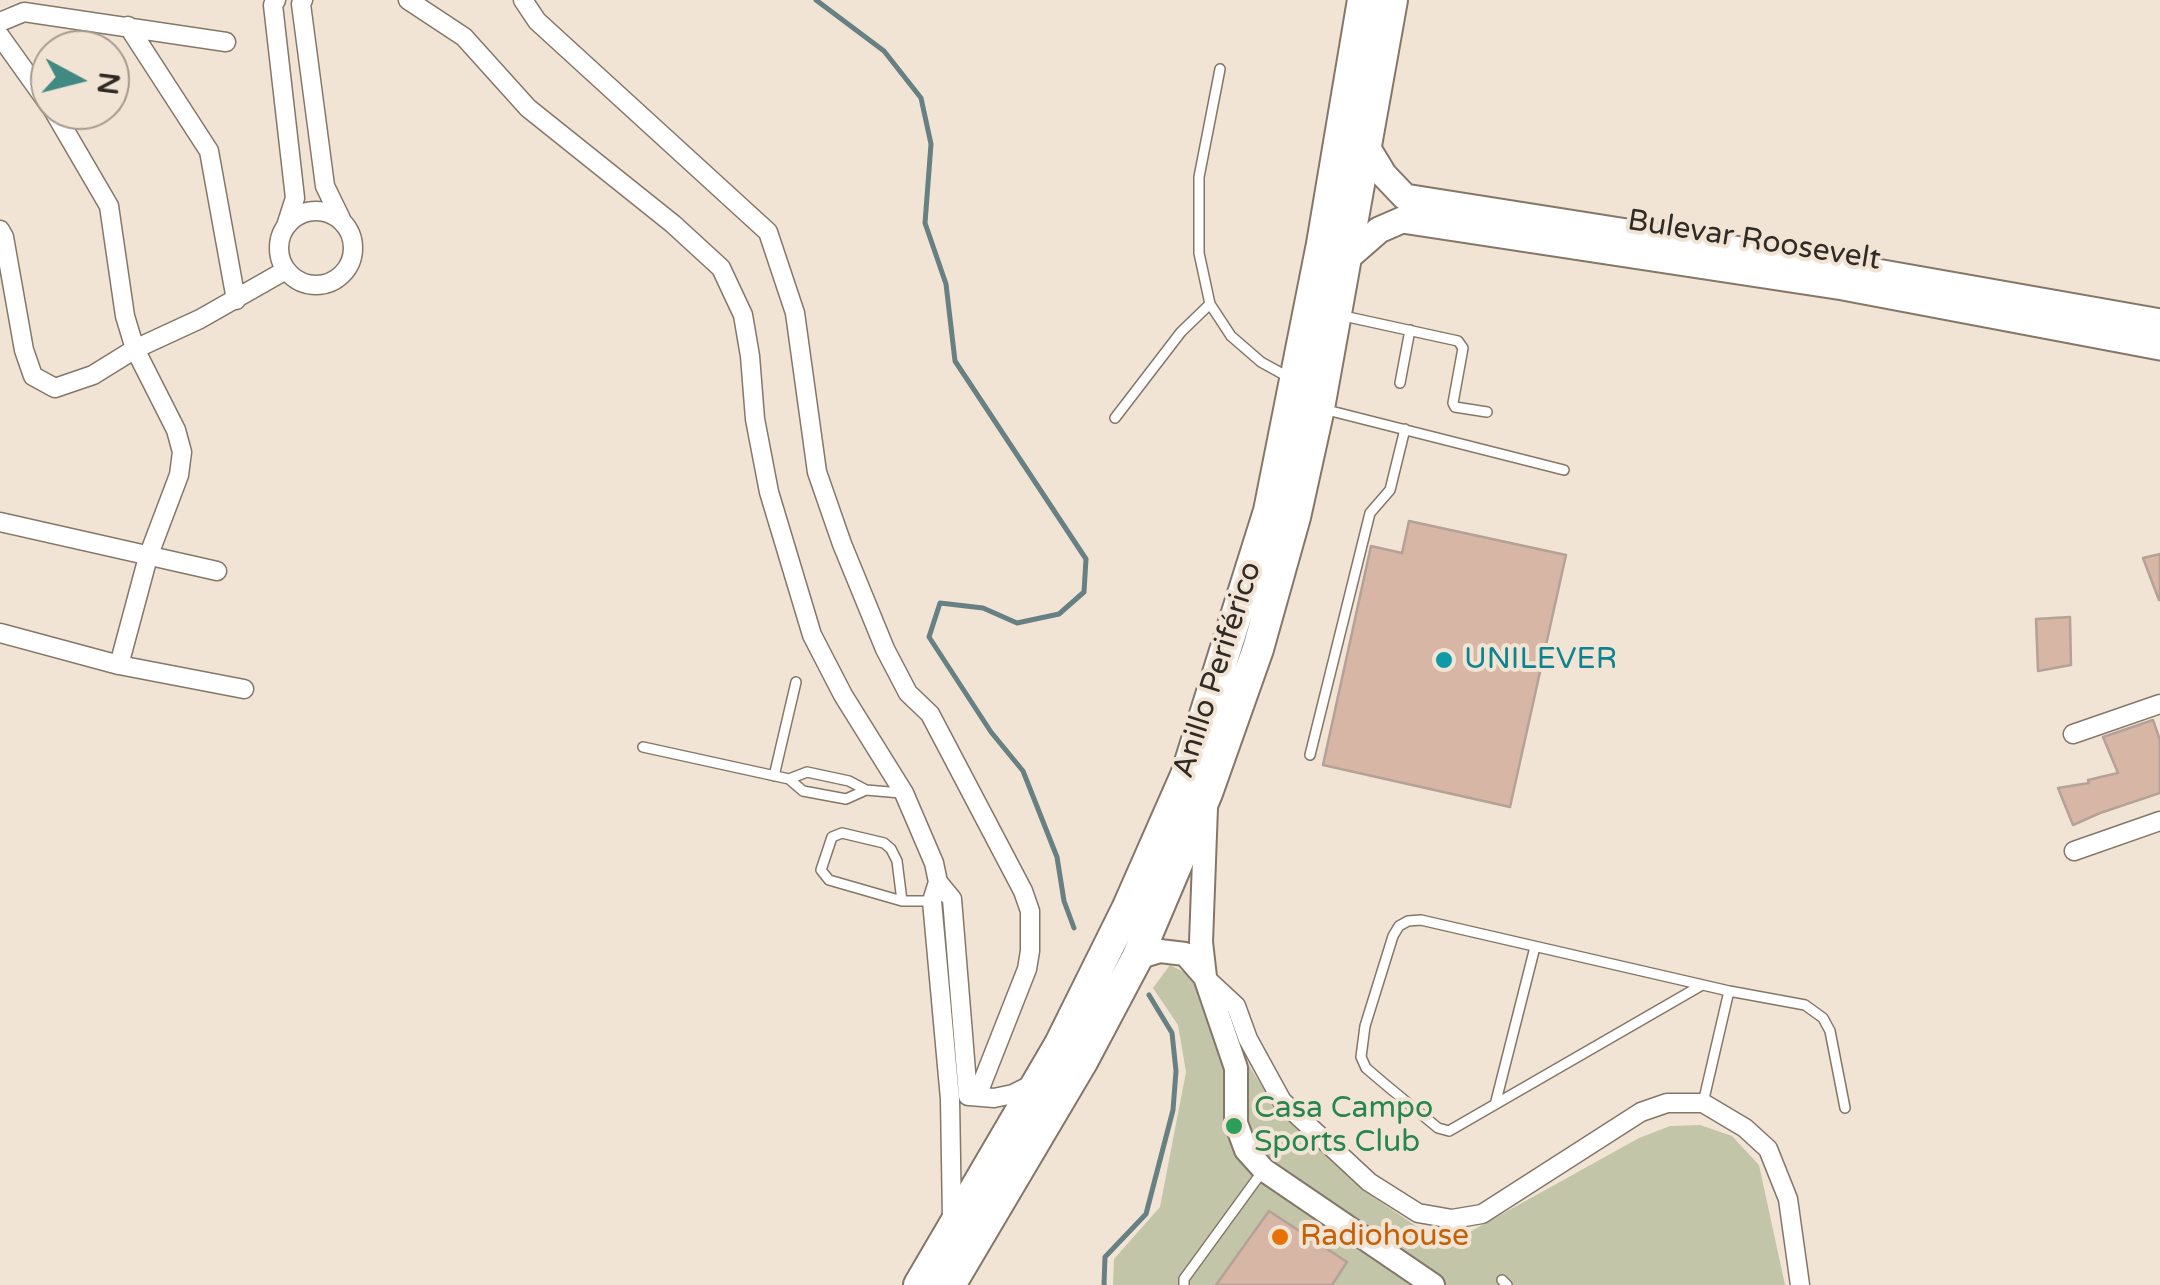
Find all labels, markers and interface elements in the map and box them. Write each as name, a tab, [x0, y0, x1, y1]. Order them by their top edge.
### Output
north arrow	[30, 30, 130, 130]
text: N	[90, 70, 126, 97]
street label: Bulevar Roosevelt	[1625, 203, 1883, 279]
street label: Anillo Periférico	[1166, 557, 1270, 783]
place label: UNILEVER	[1464, 642, 1617, 678]
marker: UNILEVER	[1433, 649, 1455, 671]
place label: Casa Campo Sports Club	[1254, 1091, 1433, 1162]
marker: Casa Campo Sports Club	[1223, 1115, 1245, 1137]
place label: Radiohouse	[1300, 1219, 1469, 1255]
marker: Radiohouse	[1269, 1226, 1291, 1248]

